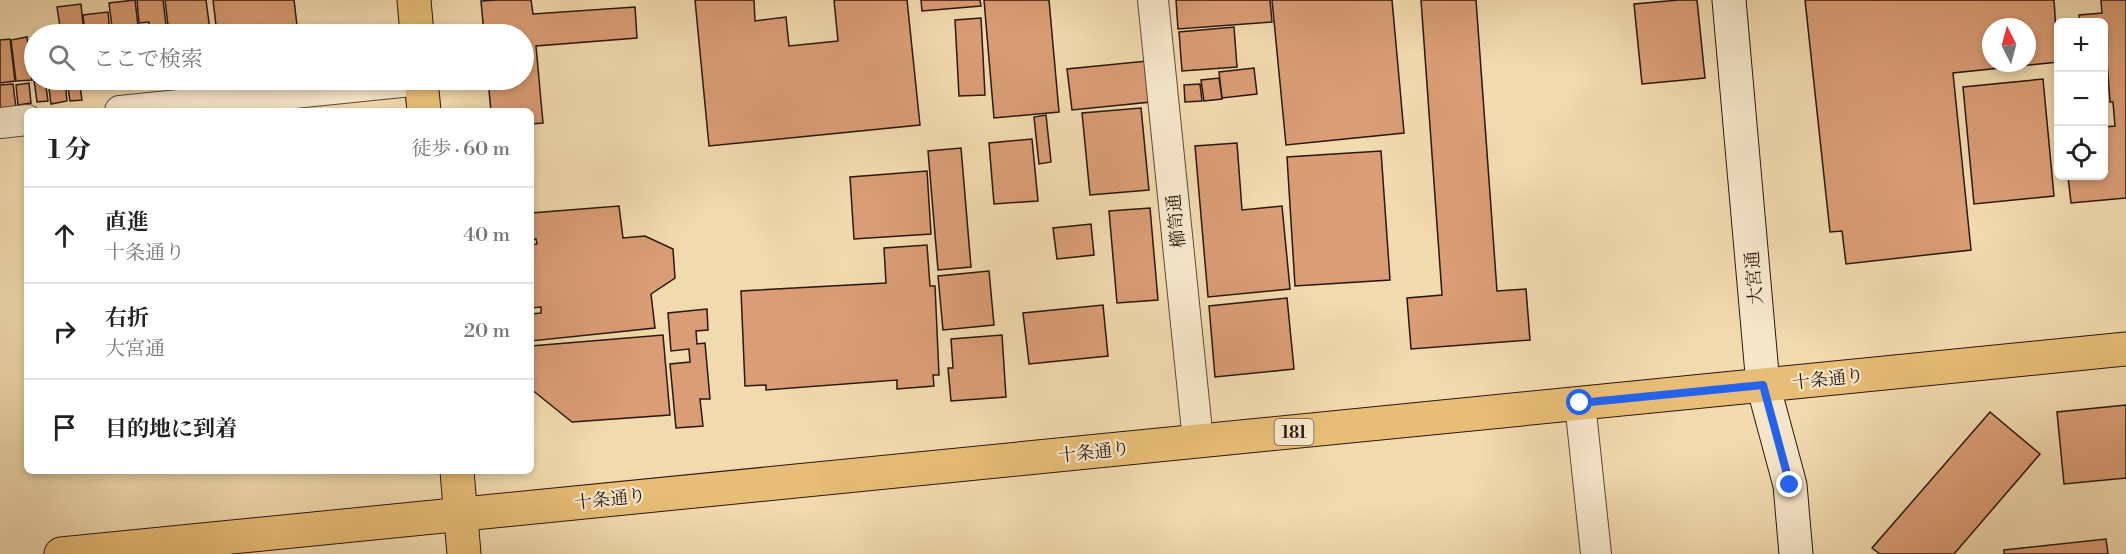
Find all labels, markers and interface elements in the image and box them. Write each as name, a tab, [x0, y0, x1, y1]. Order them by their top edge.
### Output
north arrow	[1982, 18, 2036, 72]
map controls	[2054, 18, 2108, 180]
button: +	[2054, 18, 2108, 72]
search box	[24, 24, 534, 90]
icon: search	[45, 41, 78, 74]
text: ここで検索	[93, 46, 203, 73]
button: −	[2054, 72, 2108, 126]
button: locate	[2054, 126, 2108, 180]
text: 1 分	[48, 134, 91, 166]
text: 徒歩 · 60 m	[411, 137, 510, 162]
street label: 櫛笥通	[1162, 193, 1191, 249]
text: 直進	[105, 209, 149, 236]
icon: ahead	[48, 219, 81, 252]
text: 40 m	[463, 223, 510, 248]
text: 十条通り	[105, 241, 185, 266]
street label: 大宮通	[1741, 250, 1768, 306]
text: 右折	[105, 305, 149, 332]
icon: right	[48, 315, 81, 348]
text: 20 m	[464, 319, 510, 344]
text: 大宮通	[105, 337, 165, 362]
street label: 十条通り	[1791, 364, 1865, 395]
route start	[1566, 389, 1592, 415]
icon: arrive	[48, 411, 81, 444]
text: 目的地に到着	[105, 416, 237, 443]
road number: 181	[1274, 419, 1314, 445]
street label: 十条通り	[1057, 437, 1131, 468]
route end	[1776, 471, 1802, 497]
street label: 十条通り	[573, 484, 647, 515]

